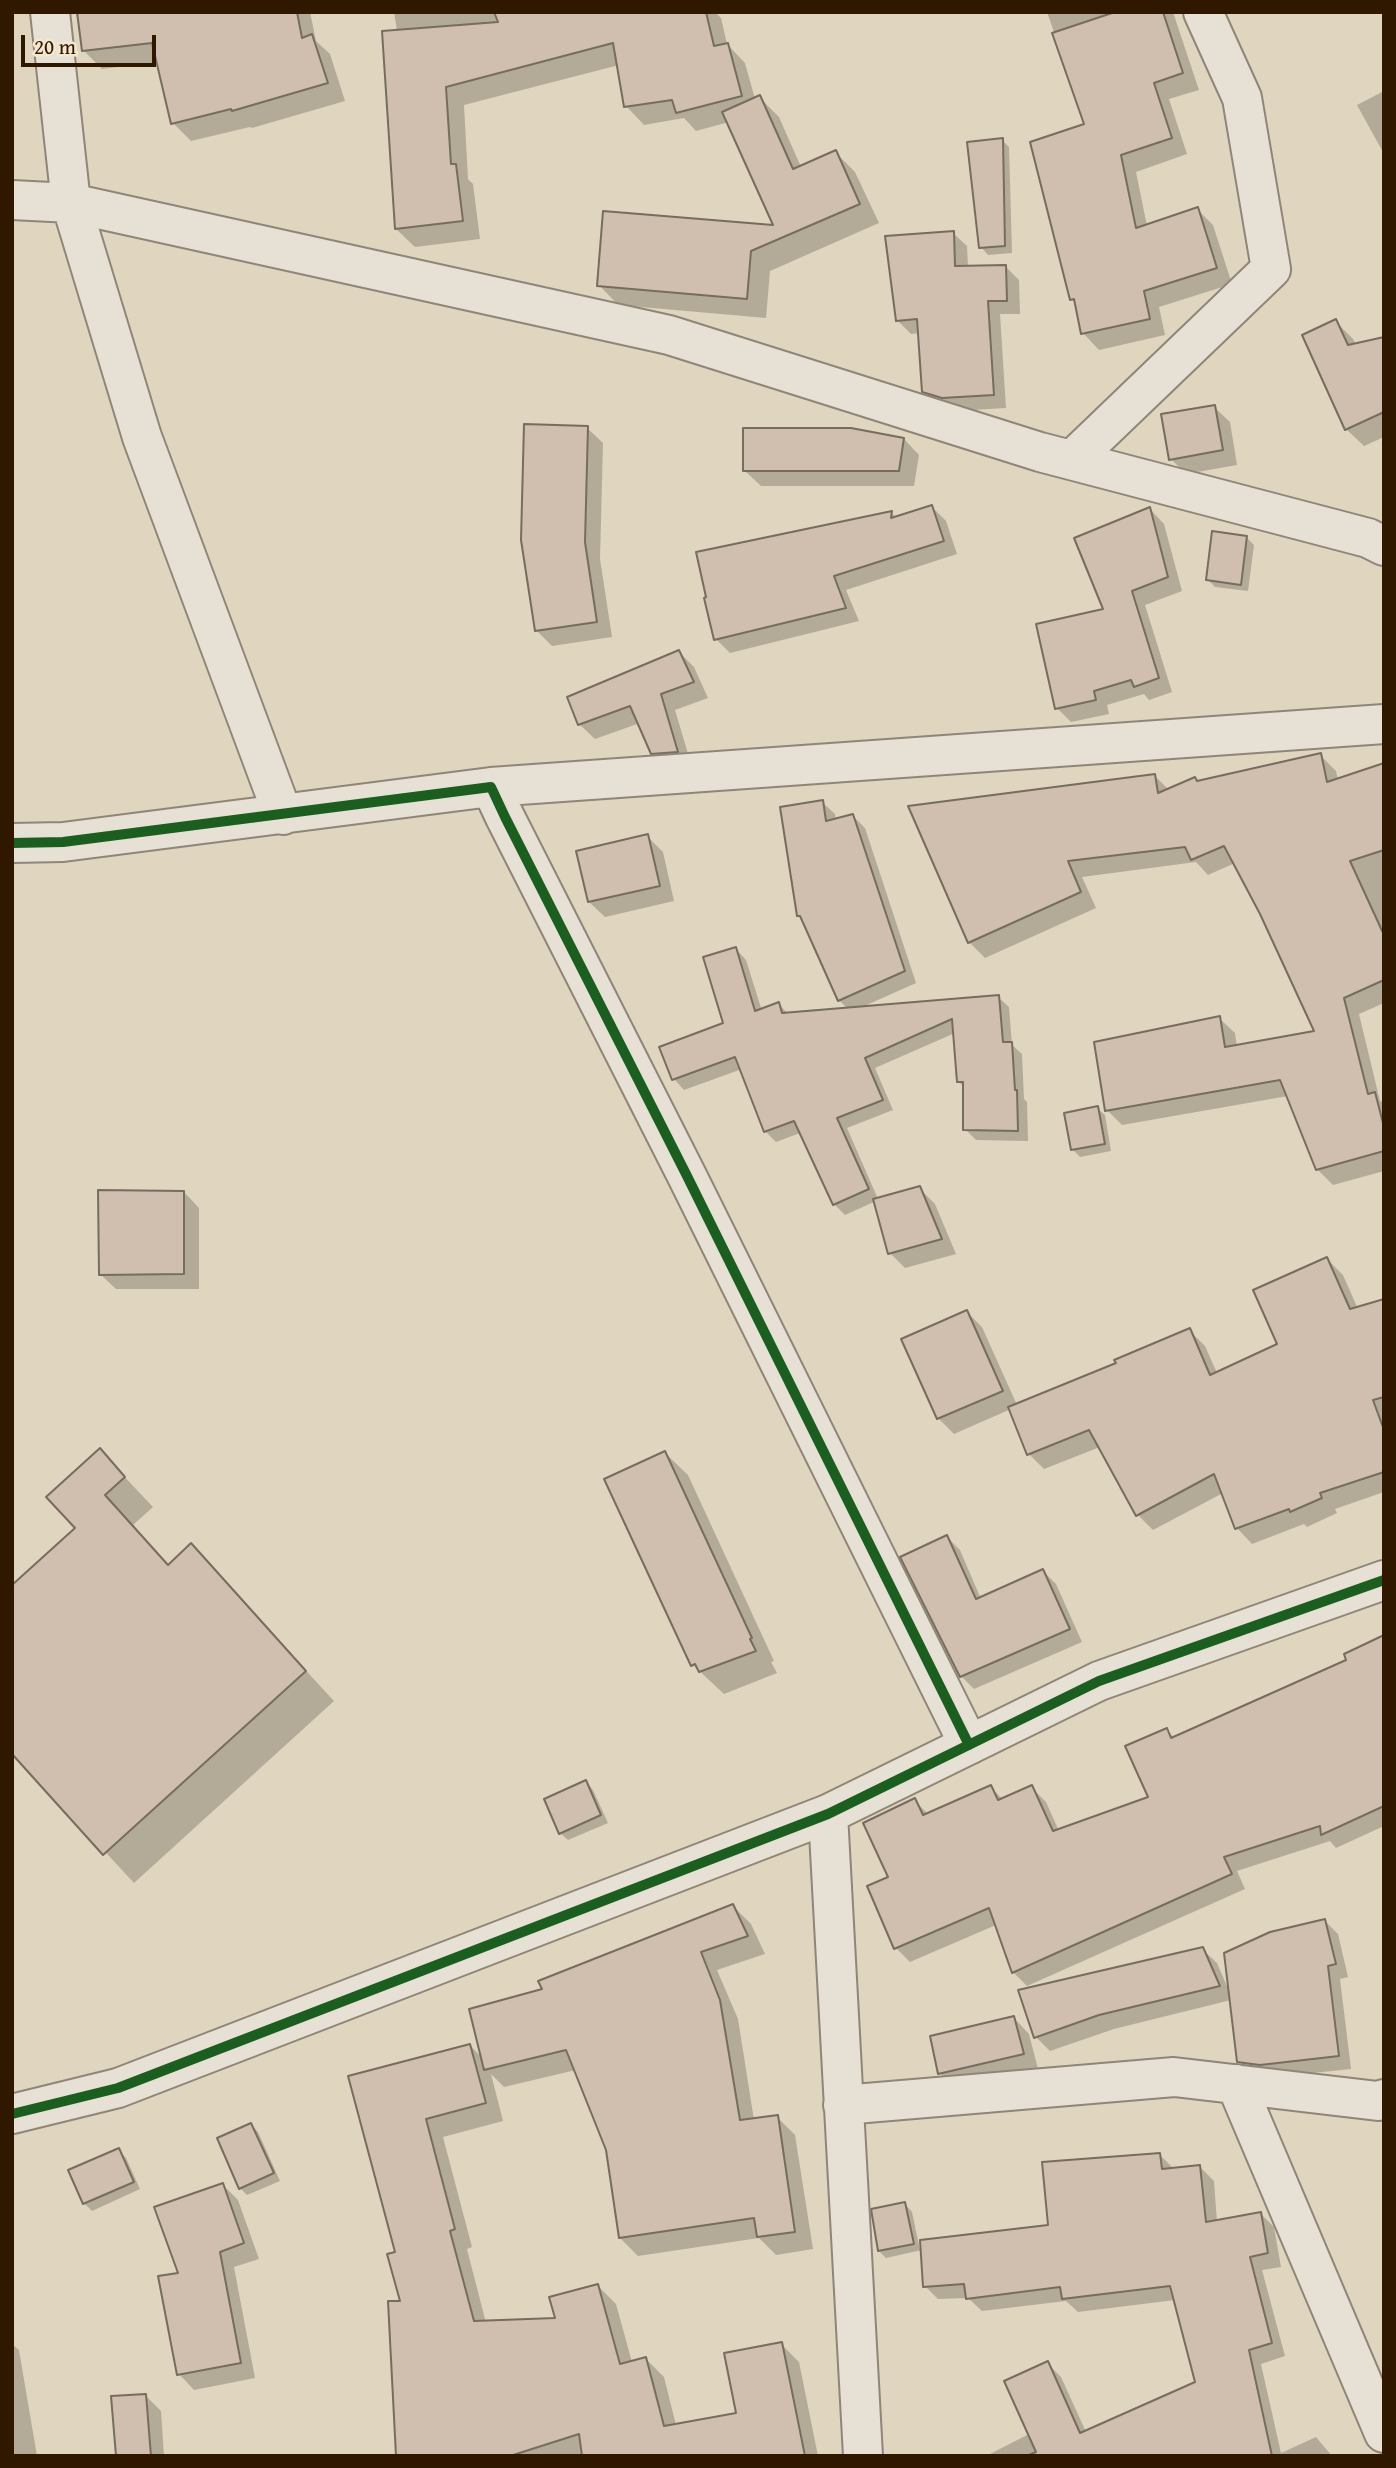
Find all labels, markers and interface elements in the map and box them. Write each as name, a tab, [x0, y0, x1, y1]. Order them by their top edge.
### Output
scale bar	[24, 21, 159, 65]
text: 20 m	[34, 31, 76, 62]

